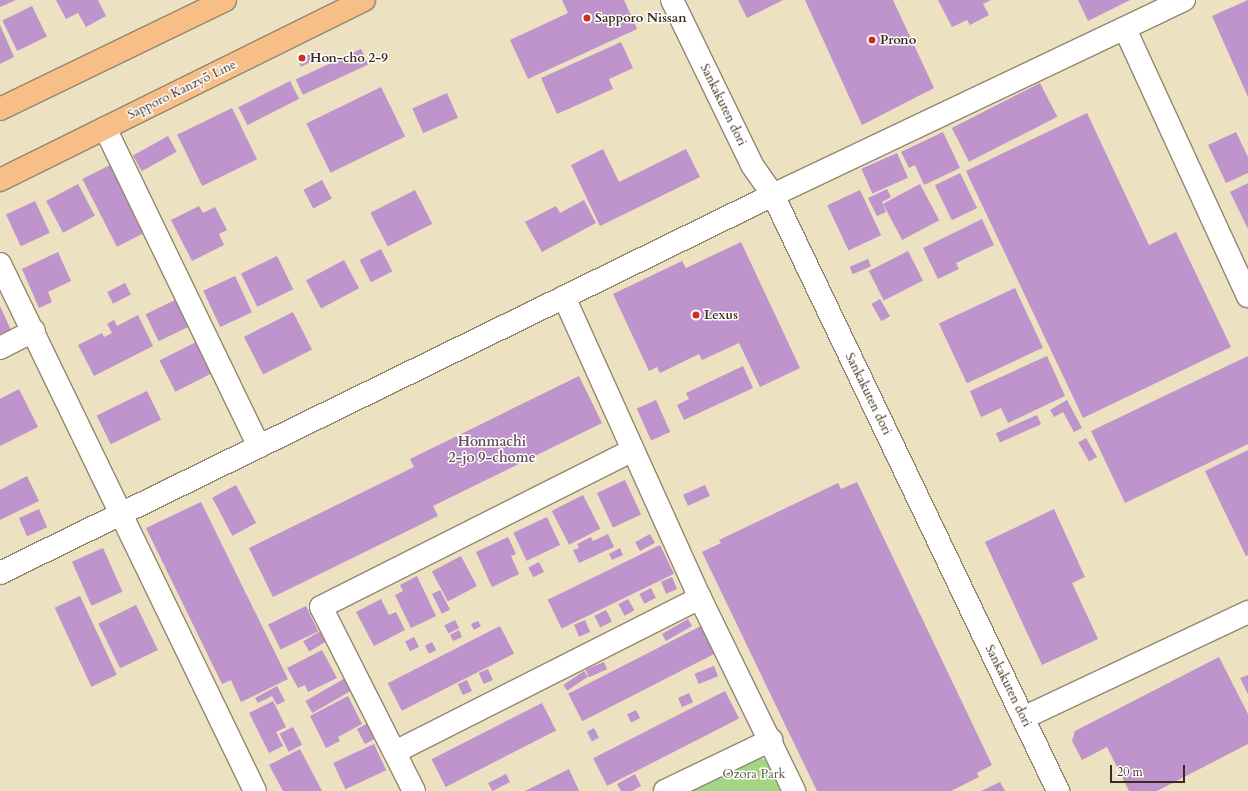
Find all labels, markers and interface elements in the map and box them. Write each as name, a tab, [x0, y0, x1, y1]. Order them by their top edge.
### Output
place label: Sapporo Nissan	[595, 10, 687, 26]
marker: Sapporo Nissan	[582, 13, 592, 23]
place label: Prono	[880, 32, 916, 48]
marker: Prono	[867, 35, 877, 45]
place label: Hon-cho 2-9	[310, 50, 388, 66]
marker: Hon-cho 2-9	[297, 53, 307, 63]
street label: Sapporo Kanzyō Line	[125, 57, 239, 123]
street label: Sankakuten dori	[696, 61, 750, 149]
place label: Lexus	[704, 307, 738, 323]
marker: Lexus	[691, 310, 701, 320]
street label: Sankakuten dori	[841, 350, 895, 438]
district label: Honmachi 2-jo 9-chome	[448, 434, 536, 466]
street label: Sankakuten dori	[981, 642, 1035, 730]
scale bar	[1112, 757, 1187, 783]
text: 20 m	[1117, 764, 1143, 780]
park label: Ozora Park	[723, 766, 785, 782]

